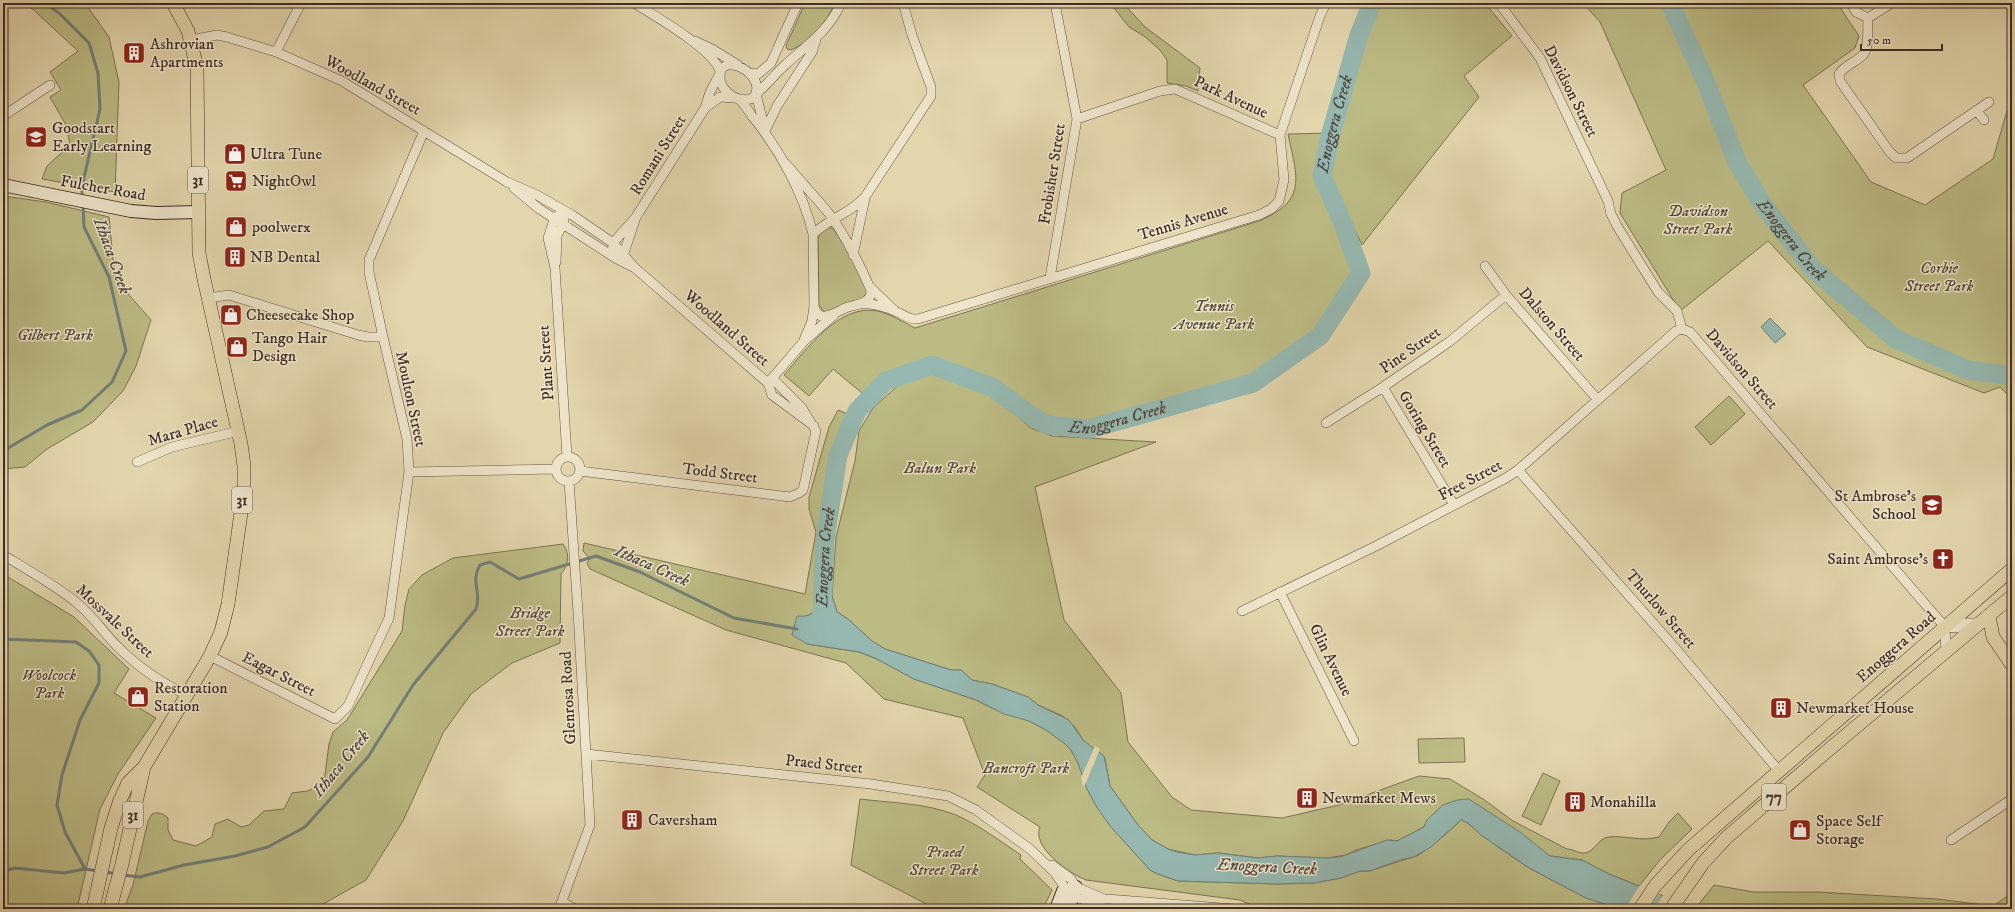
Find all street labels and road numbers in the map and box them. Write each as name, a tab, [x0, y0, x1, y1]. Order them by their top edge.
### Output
street label: Davidson Street	[1539, 42, 1603, 140]
street label: Woodland Street	[321, 50, 424, 120]
street label: Park Avenue	[1191, 71, 1272, 123]
street label: Romani Street	[625, 111, 691, 199]
street label: Frobisher Street	[1034, 122, 1070, 226]
road number: 31	[188, 167, 208, 193]
street label: Fulcher Road	[59, 171, 147, 205]
street label: Tennis Avenue	[1136, 199, 1231, 245]
street label: Dalston Street	[1514, 283, 1590, 365]
street label: Woodland Street	[679, 285, 774, 371]
street label: Pine Street	[1376, 322, 1444, 378]
street label: Davidson Street	[1701, 324, 1783, 414]
street label: Plant Street	[533, 325, 559, 401]
street label: Moulton Street	[391, 349, 431, 449]
street label: Goring Street	[1394, 387, 1456, 471]
street label: Mara Place	[146, 411, 221, 451]
street label: Free Street	[1435, 455, 1505, 505]
street label: Todd Street	[681, 458, 759, 488]
road number: 31	[232, 487, 252, 513]
street label: Thurlow Street	[1621, 565, 1701, 653]
street label: Mossvale Street	[72, 580, 158, 662]
street label: Enoggera Road	[1852, 607, 1940, 687]
street label: Glin Avenue	[1305, 621, 1357, 700]
street label: Eagar Street	[239, 647, 319, 701]
street label: Glenrosa Road	[556, 651, 580, 745]
street label: Praed Street	[784, 750, 864, 778]
road number: 77	[1762, 784, 1786, 810]
road number: 31	[123, 802, 143, 828]

